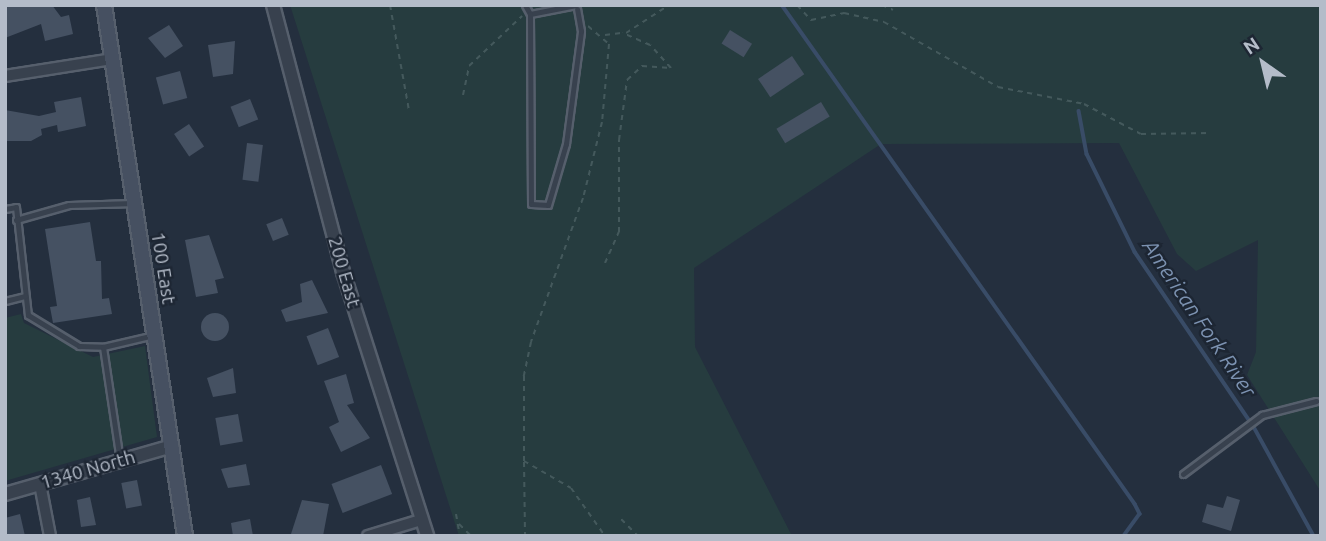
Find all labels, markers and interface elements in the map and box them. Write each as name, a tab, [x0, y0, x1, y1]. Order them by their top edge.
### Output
north arrow	[1228, 28, 1298, 98]
text: N	[1239, 33, 1263, 59]
street label: 100 East	[146, 230, 180, 306]
street label: 200 East	[323, 234, 365, 310]
water label: American Fork River	[1138, 234, 1262, 402]
street label: 1340 North	[38, 446, 138, 494]

